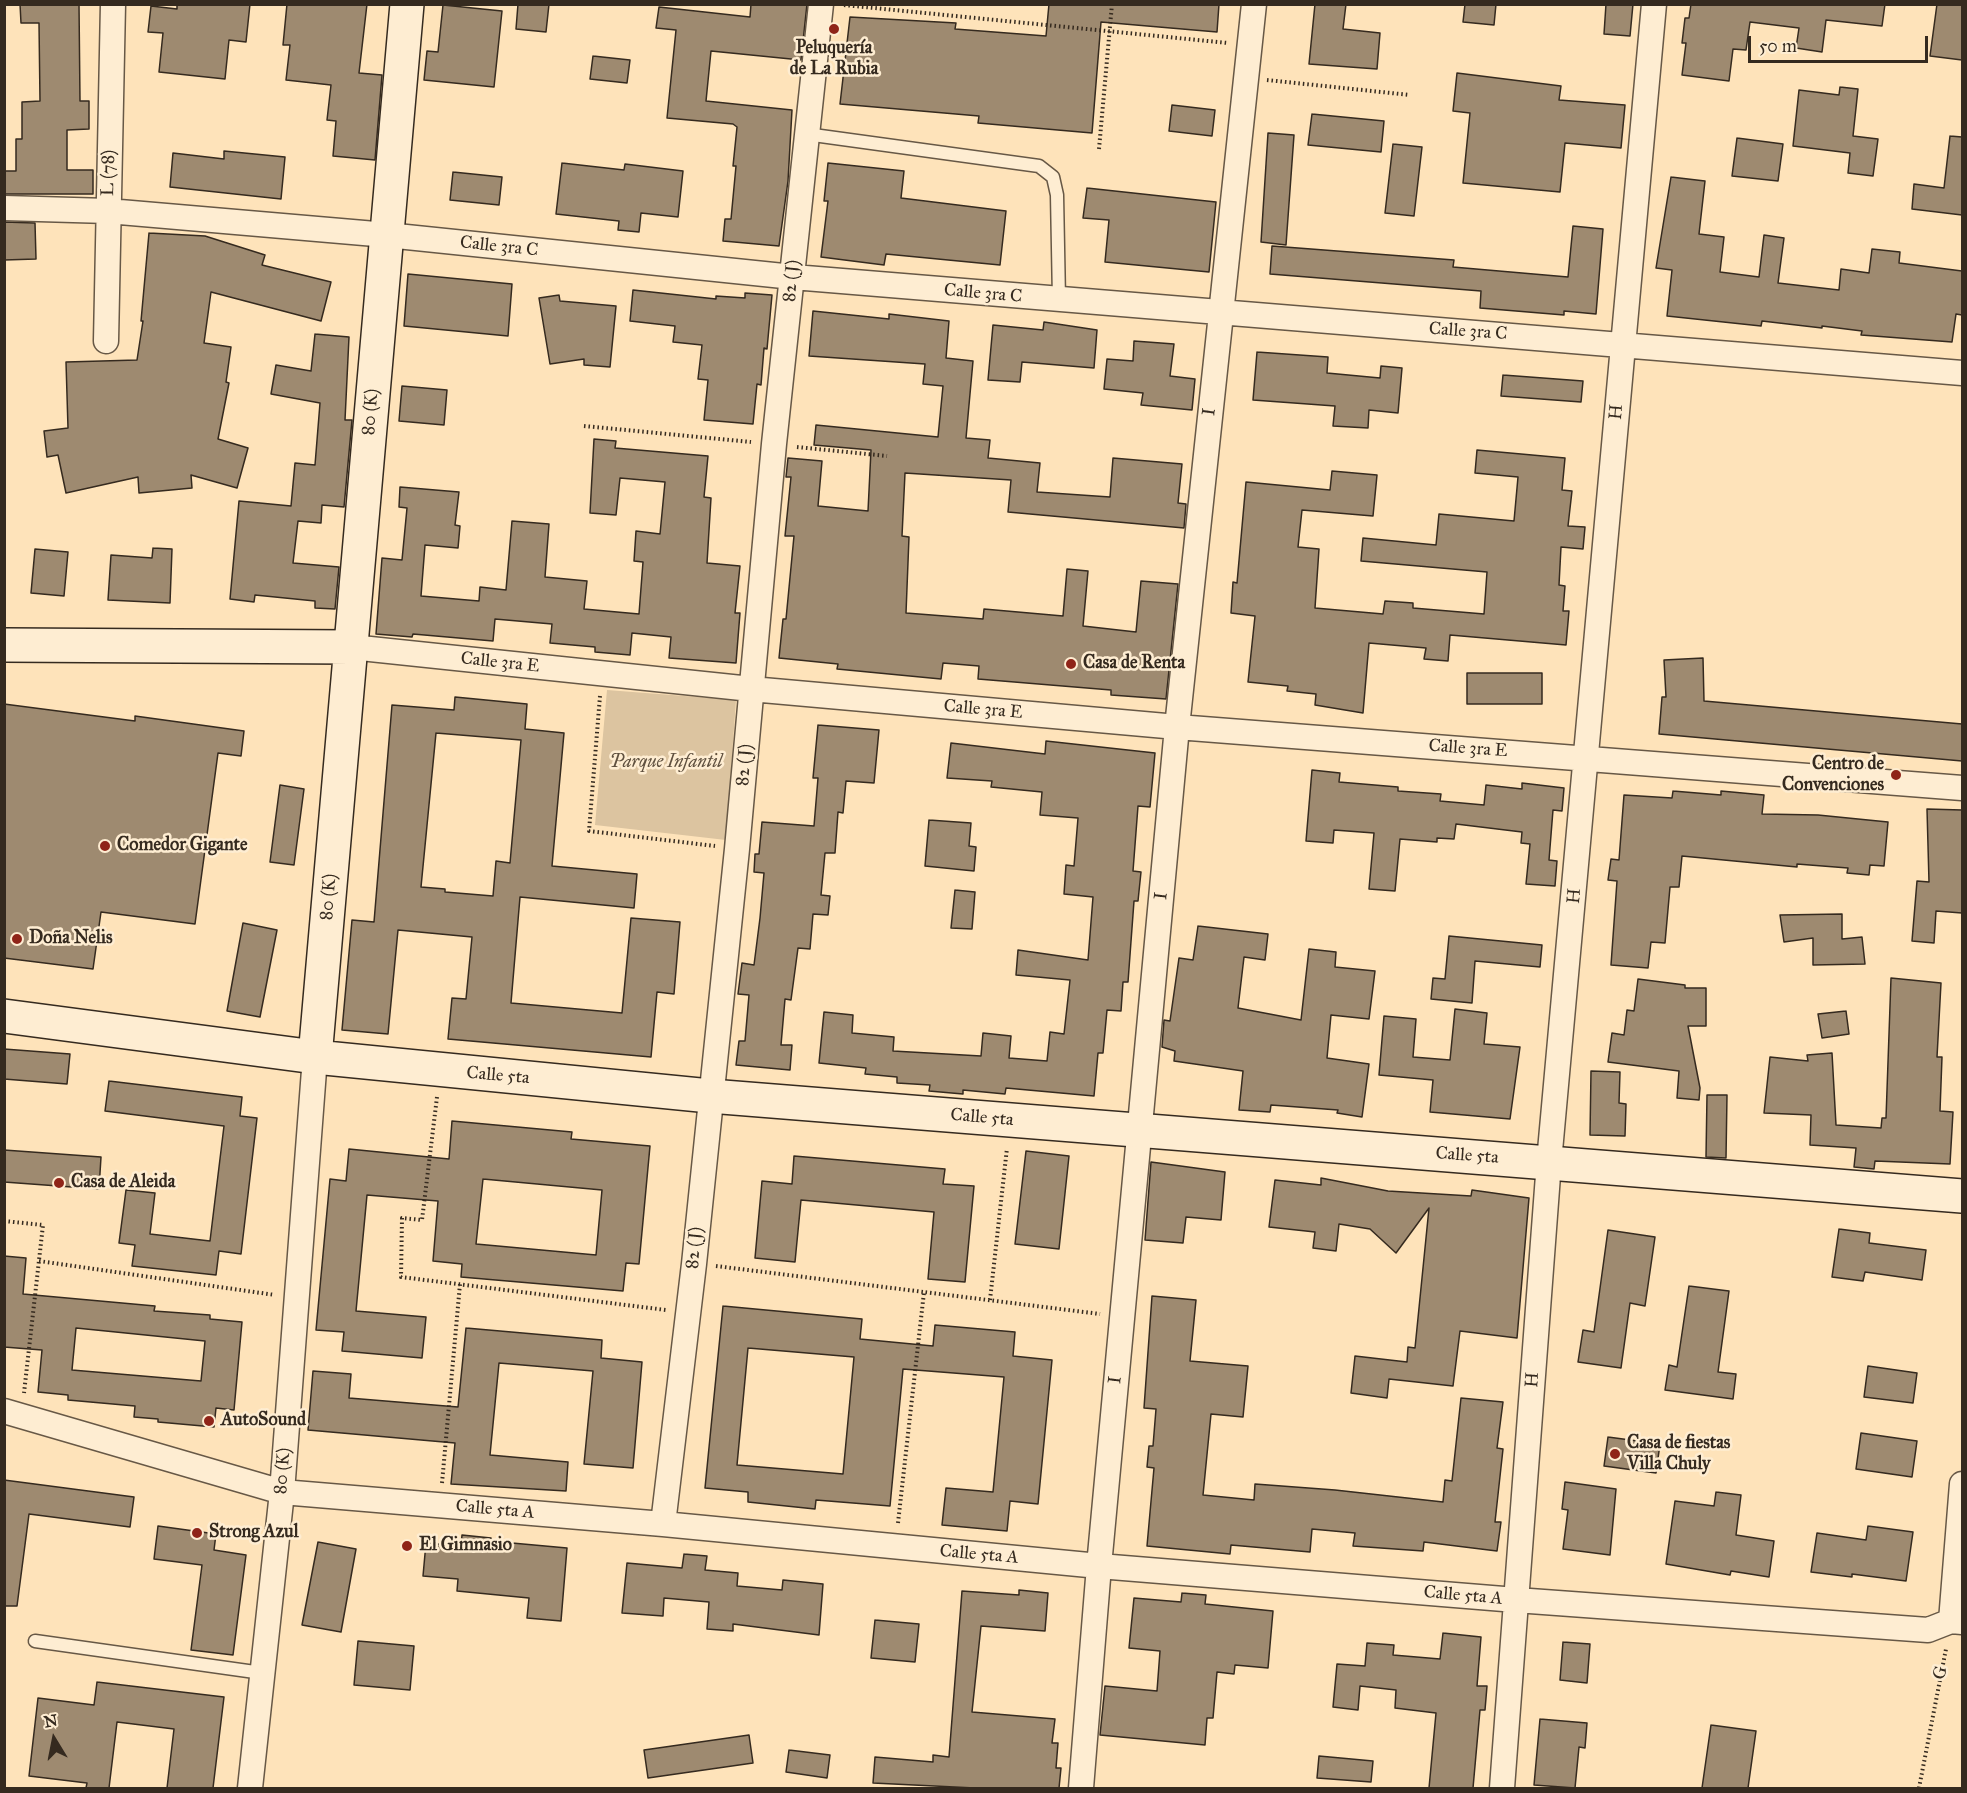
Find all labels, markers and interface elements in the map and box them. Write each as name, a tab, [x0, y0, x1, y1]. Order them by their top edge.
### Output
marker: Peluquería de La Rubia	[827, 22, 841, 36]
scale bar	[1751, 24, 1931, 62]
text: 50 m	[1759, 35, 1797, 57]
place label: Peluquería de La Rubia	[790, 38, 878, 80]
street label: L (78)	[98, 150, 120, 196]
street label: Calle 3ra C	[459, 232, 539, 262]
street label: 82 (J)	[779, 259, 805, 303]
street label: Calle 3ra C	[943, 280, 1023, 308]
street label: Calle 3ra C	[1428, 318, 1508, 346]
street label: 80 (K)	[358, 388, 384, 436]
street label: H	[1606, 403, 1628, 421]
street label: I	[1199, 407, 1221, 417]
street label: Calle 3ra E	[459, 648, 541, 678]
place label: Casa de Renta	[1083, 653, 1185, 675]
marker: Casa de Renta	[1064, 657, 1078, 671]
street label: Calle 3ra E	[943, 696, 1023, 724]
street label: Calle 3ra E	[1428, 735, 1508, 763]
street label: 82 (J)	[732, 743, 758, 787]
park label: Parque Infantil	[610, 752, 722, 774]
place label: Centro de Convenciones	[1782, 754, 1884, 796]
marker: Centro de Convenciones	[1889, 768, 1903, 782]
place label: Comedor Gigante	[117, 835, 247, 857]
marker: Comedor Gigante	[98, 839, 112, 853]
street label: 80 (K)	[316, 873, 342, 921]
street label: H	[1564, 887, 1586, 905]
street label: I	[1151, 891, 1173, 901]
place label: Doña Nelis	[29, 928, 112, 950]
marker: Doña Nelis	[10, 932, 24, 946]
street label: Calle 5ta	[466, 1062, 530, 1090]
street label: Calle 5ta	[950, 1104, 1014, 1132]
street label: Calle 5ta	[1435, 1143, 1499, 1169]
place label: Casa de Aleida	[71, 1172, 175, 1194]
marker: Casa de Aleida	[52, 1176, 66, 1190]
street label: 82 (J)	[682, 1226, 708, 1270]
street label: H	[1522, 1371, 1544, 1389]
street label: I	[1105, 1375, 1127, 1385]
place label: AutoSound	[221, 1410, 306, 1432]
marker: AutoSound	[202, 1414, 216, 1428]
place label: Casa de fiestas Villa Chuly	[1627, 1433, 1730, 1476]
street label: 80 (K)	[270, 1447, 296, 1495]
marker: Casa de fiestas Villa Chuly	[1608, 1447, 1622, 1461]
street label: Calle 5ta A	[455, 1496, 535, 1524]
place label: Strong Azul	[209, 1522, 298, 1544]
marker: Strong Azul	[190, 1526, 204, 1540]
place label: El Gimnasio	[419, 1535, 512, 1557]
marker: El Gimnasio	[400, 1539, 414, 1553]
street label: Calle 5ta A	[939, 1541, 1019, 1569]
street label: Calle 5ta A	[1423, 1582, 1503, 1610]
street label: G	[1929, 1664, 1953, 1682]
north arrow	[24, 1709, 84, 1769]
text: N	[42, 1710, 59, 1731]

